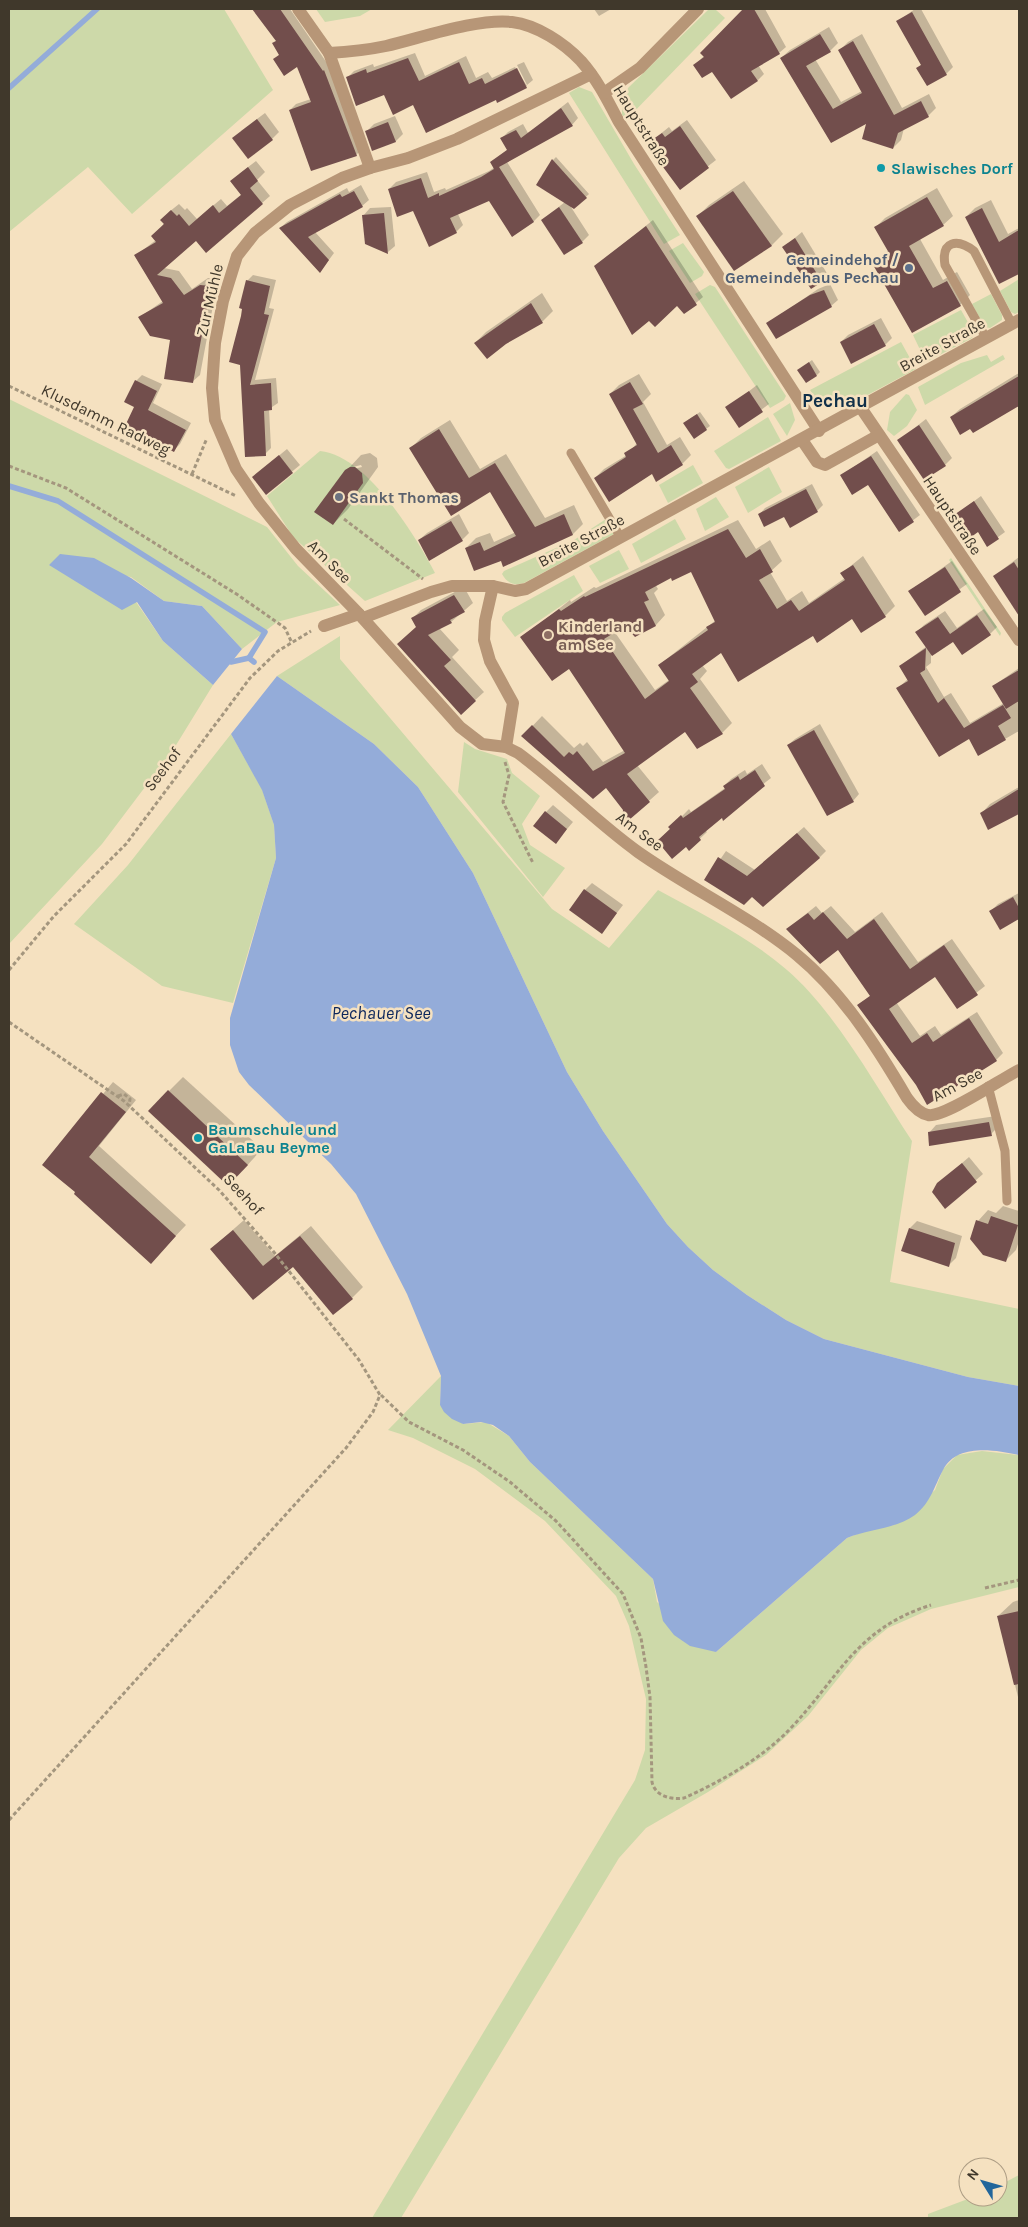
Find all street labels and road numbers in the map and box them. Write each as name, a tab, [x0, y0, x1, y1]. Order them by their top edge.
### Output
street label: Hauptstraße	[609, 81, 674, 169]
street label: Zur Mühle	[192, 262, 227, 338]
street label: Breite Straße	[896, 313, 988, 376]
street label: Klusdamm Radweg	[38, 380, 173, 459]
street label: Hauptstraße	[919, 472, 986, 559]
street label: Breite Straße	[535, 510, 628, 571]
street label: Am See	[304, 536, 355, 587]
street label: Seehof	[140, 743, 185, 795]
street label: Am See	[612, 808, 667, 855]
street label: Am See	[929, 1063, 986, 1106]
street label: Seehof	[220, 1170, 268, 1219]

